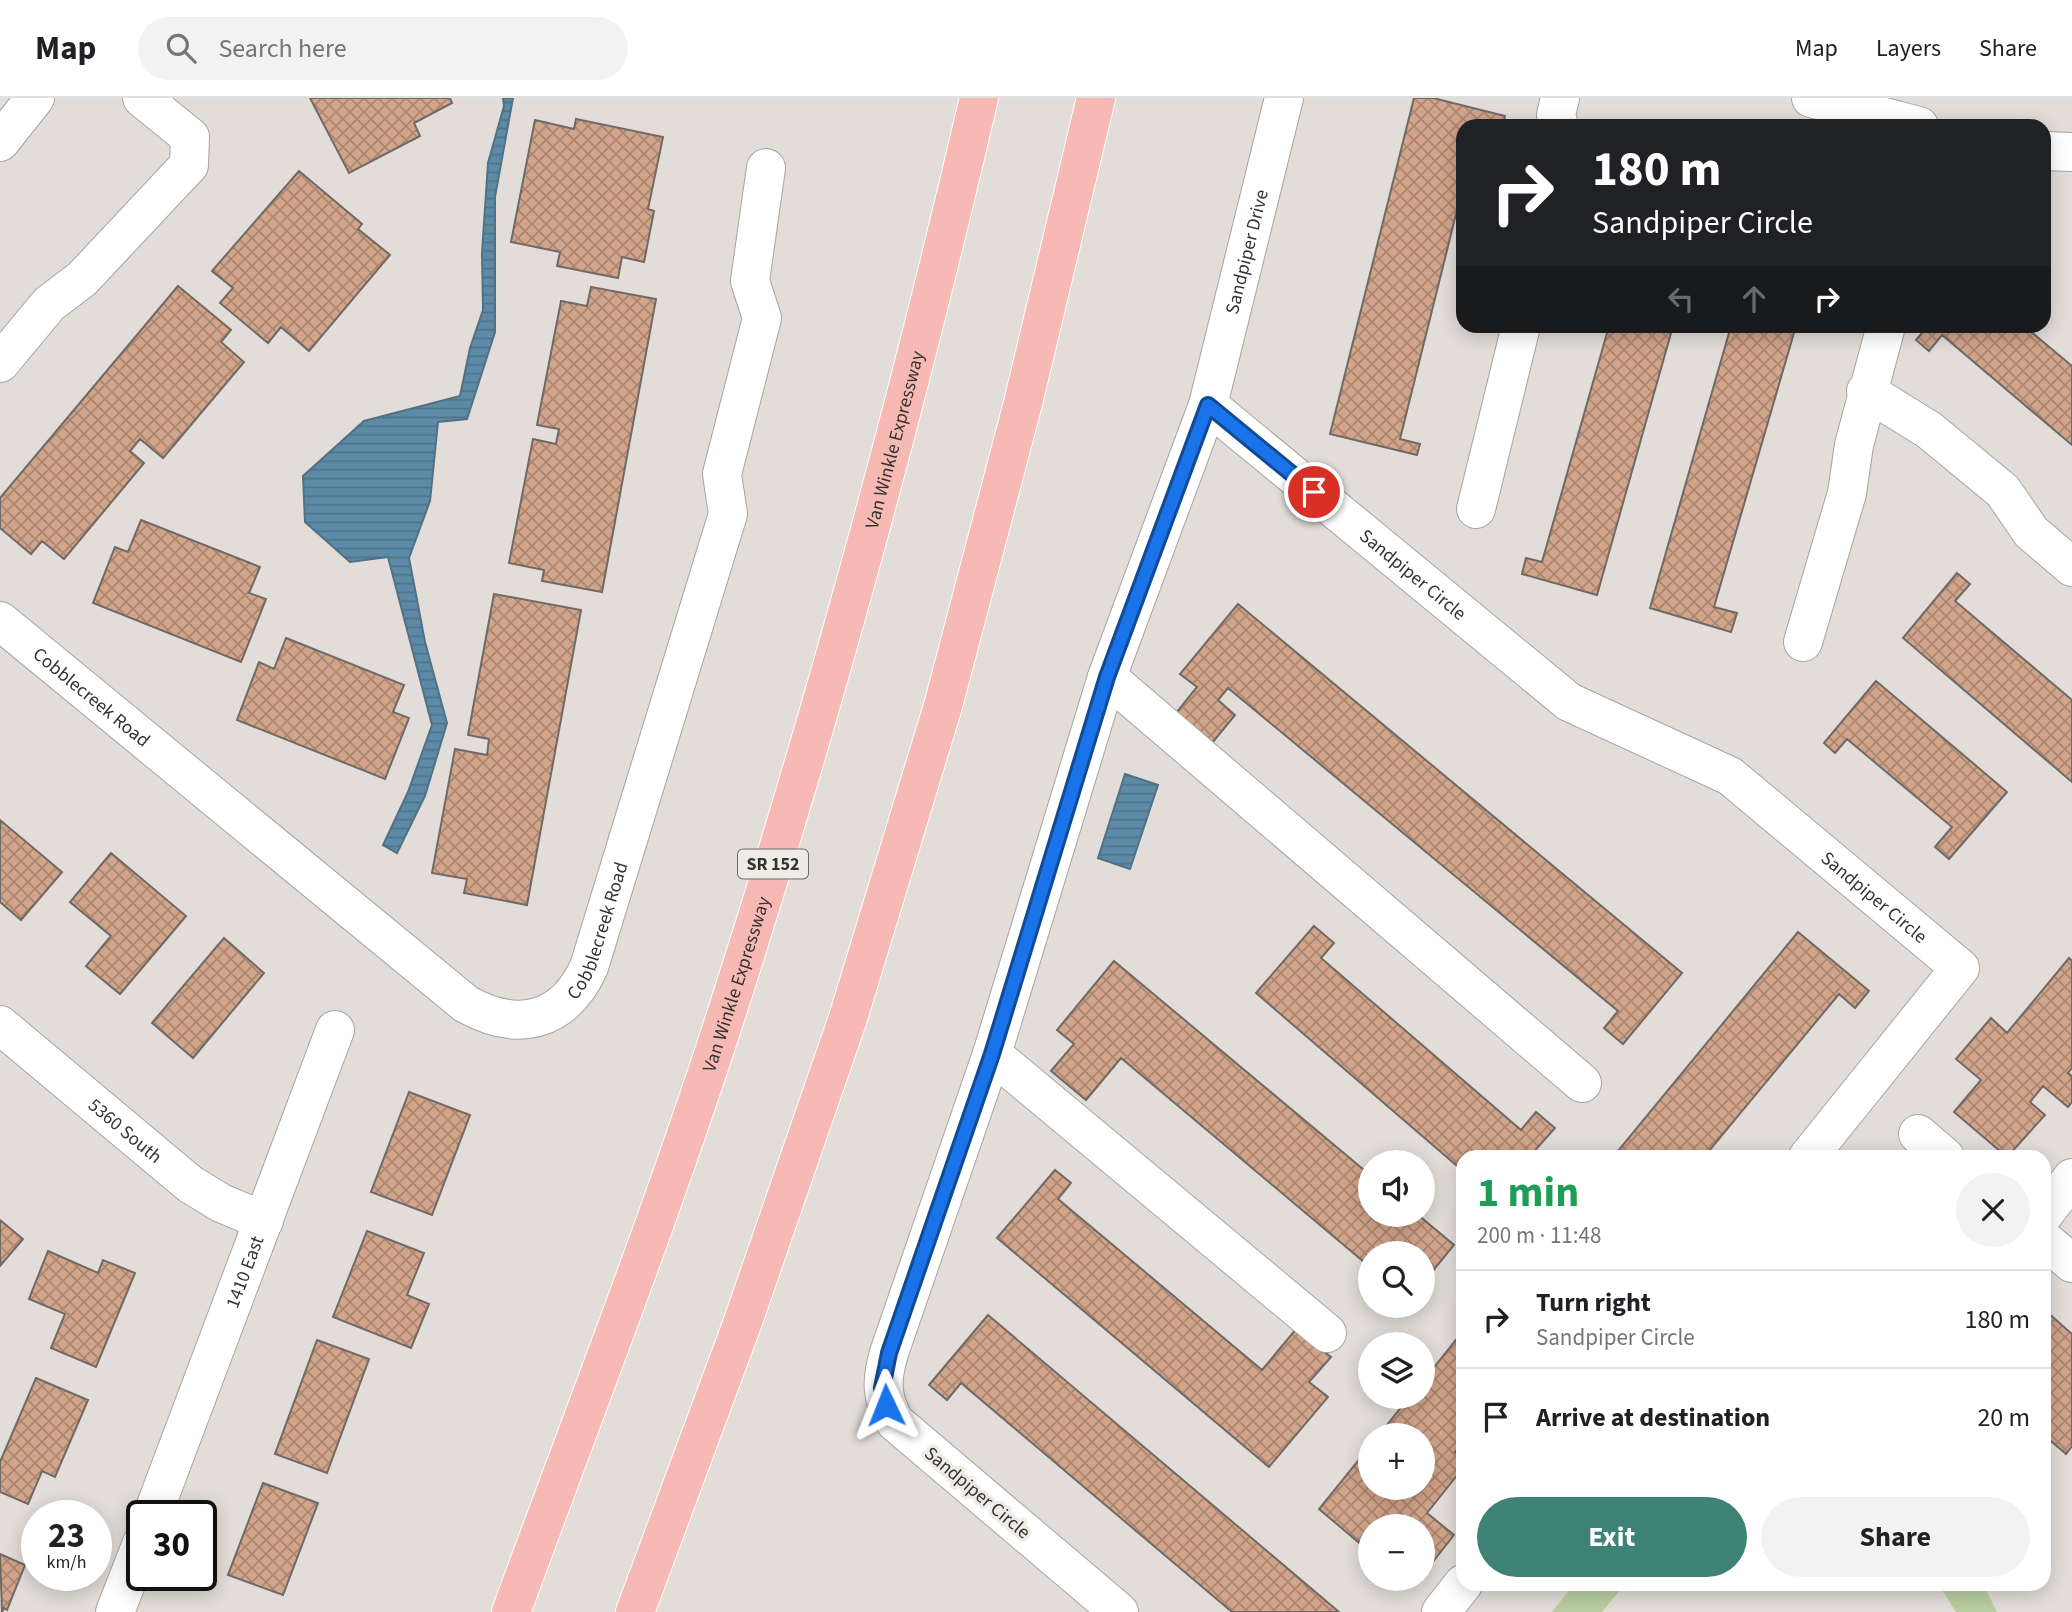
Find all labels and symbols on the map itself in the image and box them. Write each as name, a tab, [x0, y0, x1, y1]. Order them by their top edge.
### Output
street label: Sandpiper Drive	[1219, 187, 1276, 317]
street label: Van Winkle Expressway	[859, 348, 932, 532]
pin	[1284, 462, 1344, 522]
street label: Sandpiper Circle	[1353, 523, 1472, 627]
street label: Cobblecreek Road	[27, 641, 155, 754]
street label: Sandpiper Circle	[1815, 845, 1933, 950]
road number: SR 152	[738, 850, 808, 878]
street label: Cobblecreek Road	[561, 859, 635, 1006]
street label: Van Winkle Expressway	[696, 893, 778, 1076]
street label: 5360 South	[82, 1092, 168, 1170]
street label: 1410 East	[219, 1232, 271, 1312]
position arrow	[849, 1368, 923, 1442]
street label: Sandpiper Circle	[918, 1441, 1036, 1546]
speed limit sign: 30	[126, 1500, 217, 1591]

